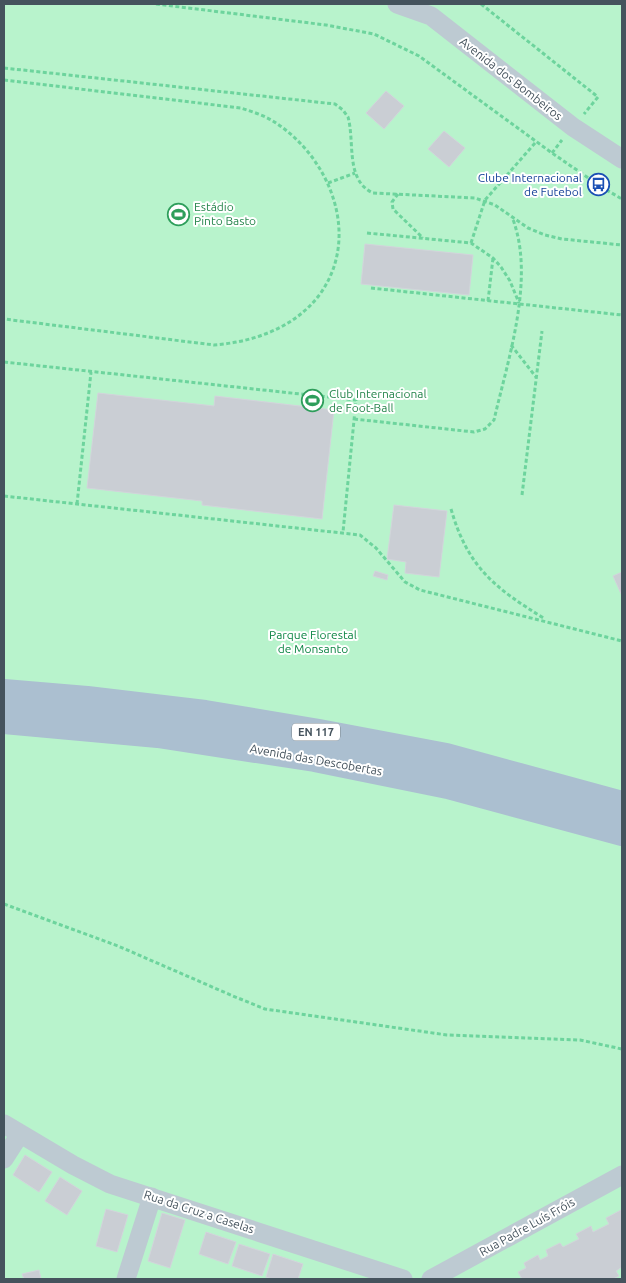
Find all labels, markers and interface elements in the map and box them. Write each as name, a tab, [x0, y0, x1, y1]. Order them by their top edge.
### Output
street label: Avenida dos Bombeiros	[458, 35, 565, 123]
place label: Clube Internacional de Futebol	[478, 171, 582, 198]
bus stop icon: Clube Internacional de Futebol	[586, 173, 610, 197]
place label: Estádio Pinto Basto	[194, 200, 256, 227]
sports icon: Estádio Pinto Basto	[166, 202, 190, 226]
place label: Club Internacional de Foot-Ball	[329, 387, 427, 414]
sports icon: Club Internacional de Foot-Ball	[301, 389, 325, 413]
park label: Parque Florestal de Monsanto	[269, 628, 357, 655]
road number: EN 117	[292, 724, 340, 740]
street label: Avenida das Descobertas	[249, 741, 383, 778]
street label: Rua da Cruz a Caselas	[142, 1188, 256, 1235]
street label: Rua Padre Luís Fróis	[477, 1195, 577, 1258]

